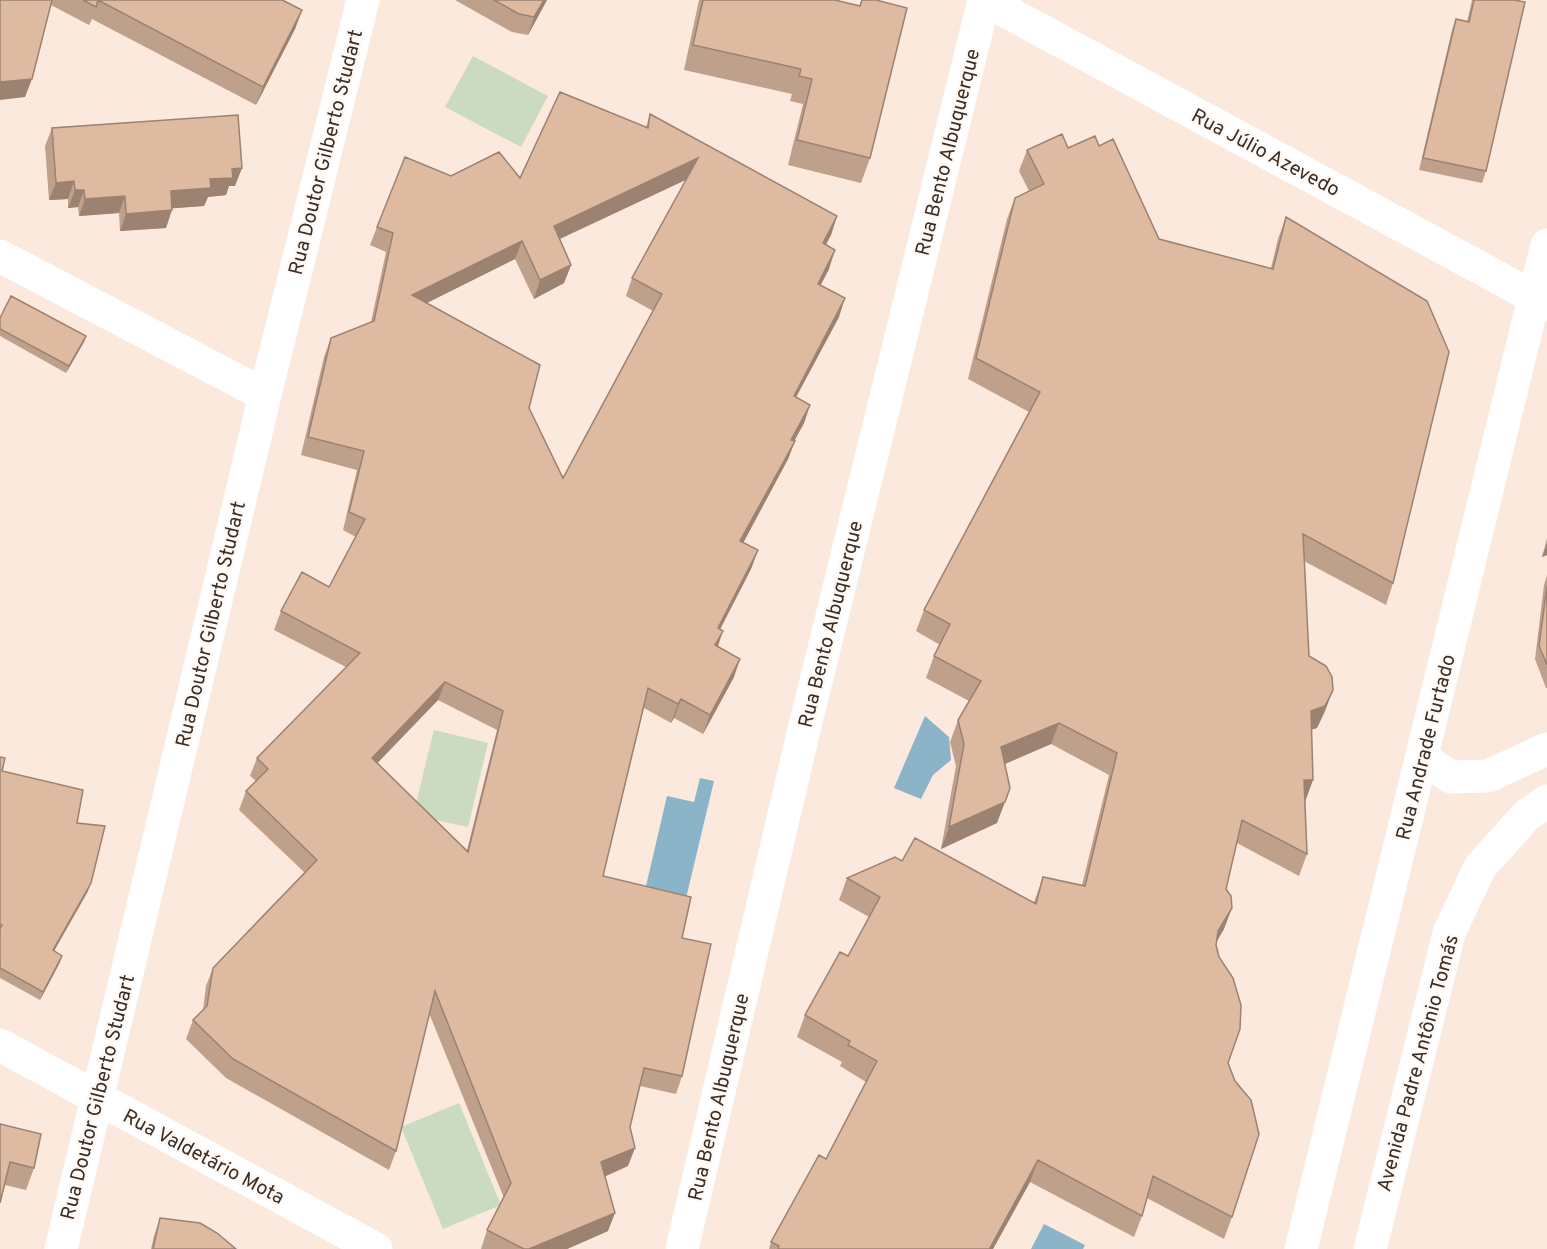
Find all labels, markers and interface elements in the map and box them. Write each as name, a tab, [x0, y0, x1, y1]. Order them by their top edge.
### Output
street label: Rua Doutor Gilberto Studart	[284, 27, 370, 278]
street label: Rua Bento Albuquerque	[911, 46, 987, 259]
street label: Rua Júlio Azevedo	[1186, 104, 1344, 204]
street label: Rua Doutor Gilberto Studart	[171, 499, 253, 750]
street label: Rua Bento Albuquerque	[794, 518, 870, 731]
street label: Rua Andrade Furtado	[1391, 652, 1463, 843]
street label: Avenida Padre Antônio Tomás	[1372, 932, 1466, 1195]
street label: Rua Doutor Gilberto Studart	[56, 972, 142, 1223]
street label: Rua Bento Albuquerque	[683, 991, 756, 1204]
street label: Rua Valdetário Mota	[118, 1104, 288, 1211]

